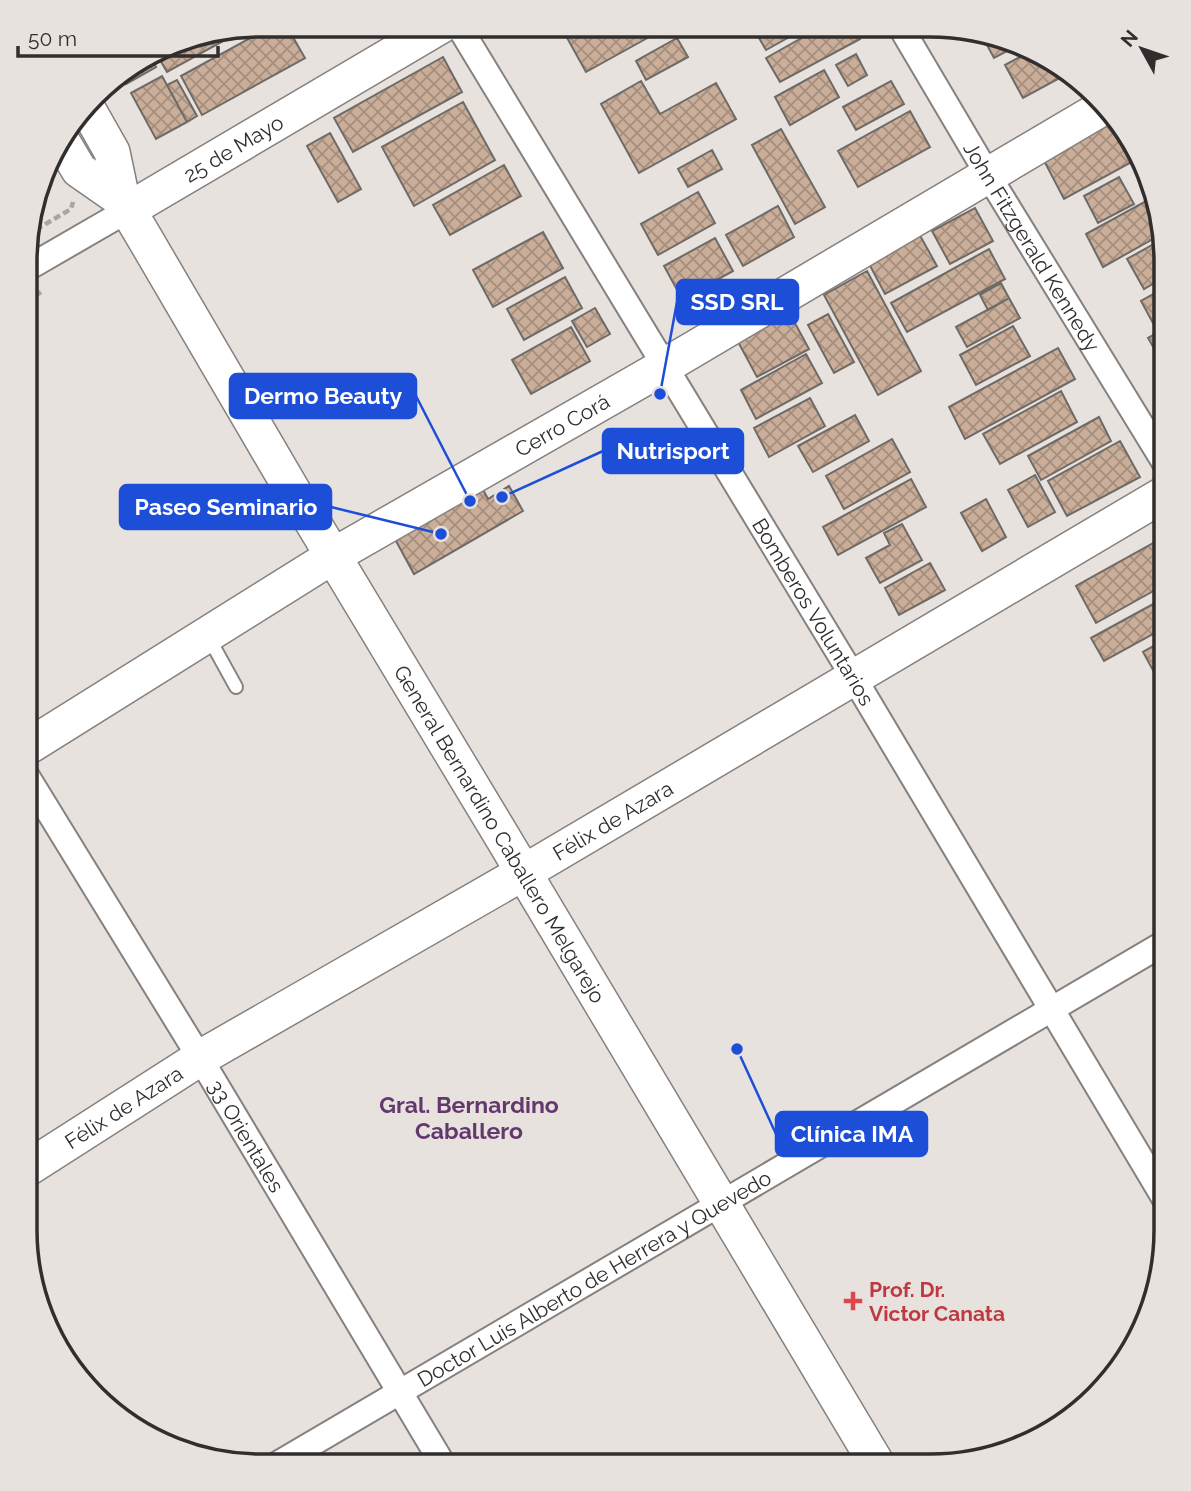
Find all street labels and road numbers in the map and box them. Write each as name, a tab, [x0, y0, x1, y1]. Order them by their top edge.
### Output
street label: 25 de Mayo	[179, 109, 287, 187]
street label: John Fitzgerald Kennedy	[959, 137, 1106, 356]
street label: Cerro Corá	[510, 388, 614, 462]
street label: Bomberos Voluntarios	[747, 513, 880, 710]
street label: General Bernardino Caballero Melgarejo	[389, 660, 611, 1007]
street label: Félix de Azara	[548, 775, 677, 865]
street label: Félix de Azara	[60, 1060, 187, 1154]
street label: 33 Orientales	[203, 1075, 290, 1196]
street label: Doctor Luis Alberto de Herrera y Quevedo	[413, 1164, 775, 1392]

